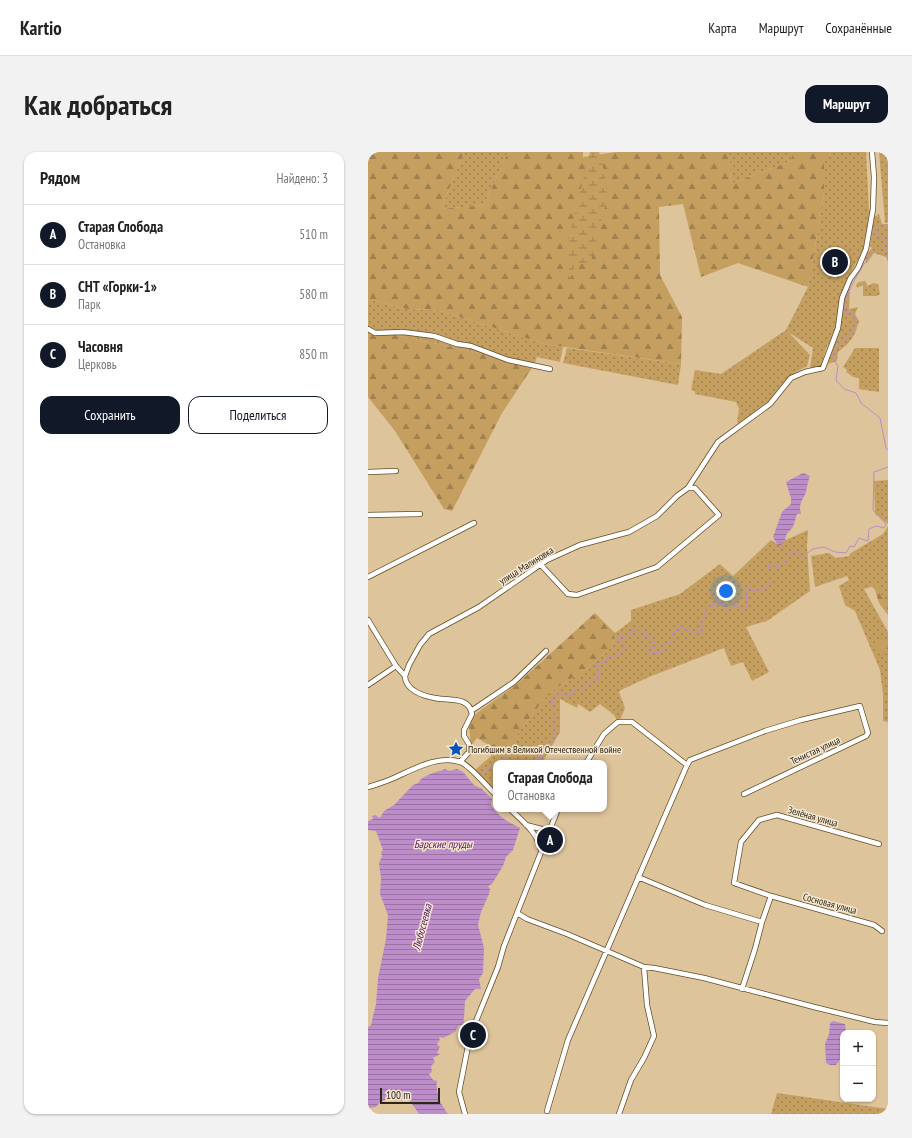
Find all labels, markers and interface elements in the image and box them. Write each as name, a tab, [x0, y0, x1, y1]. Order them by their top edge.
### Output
text: Kartio	[20, 16, 62, 40]
text: Карта	[708, 19, 737, 37]
text: Маршрут	[759, 19, 803, 37]
text: Сохранённые	[825, 19, 892, 37]
button: Маршрут	[805, 85, 888, 123]
text: Как добраться	[24, 86, 172, 123]
text: Рядом	[40, 167, 80, 189]
text: Найдено: 3	[277, 170, 328, 187]
text: Старая Слобода	[78, 217, 163, 236]
text: A	[50, 226, 56, 243]
text: 510 m	[299, 226, 328, 243]
text: Остановка	[78, 236, 126, 253]
pin: B	[822, 247, 848, 277]
text: СНТ «Горки-1»	[78, 277, 157, 296]
text: B	[50, 286, 56, 303]
text: 580 m	[299, 286, 328, 303]
text: Парк	[78, 296, 101, 313]
text: Часовня	[78, 337, 123, 356]
text: C	[50, 346, 56, 363]
text: 850 m	[299, 346, 328, 363]
text: Церковь	[78, 356, 117, 373]
button: Сохранить	[40, 396, 180, 434]
button: Поделиться	[188, 396, 328, 434]
street label: улица Малиновка	[497, 543, 556, 587]
your location	[716, 581, 736, 601]
street label: Тенистая улица	[788, 733, 842, 768]
place icon: Погибшим в Великой Отечественной войне	[447, 740, 465, 758]
place label: Погибшим в Великой Отечественной войне	[468, 743, 621, 756]
popup	[493, 760, 607, 812]
text: Старая Слобода	[507, 768, 593, 787]
text: Остановка	[507, 787, 555, 804]
street label: Зелёная улица	[786, 803, 839, 830]
pin: A	[537, 825, 563, 855]
water label: Барские пруды	[414, 837, 473, 851]
street label: Сосновая улица	[801, 890, 858, 917]
water label: Любосеевка	[409, 902, 435, 953]
pin: C	[460, 1020, 486, 1050]
map controls	[840, 1030, 876, 1102]
button: +	[840, 1030, 876, 1066]
button: −	[840, 1066, 876, 1102]
scale bar	[380, 1086, 440, 1105]
text: 100 m	[386, 1088, 410, 1102]

